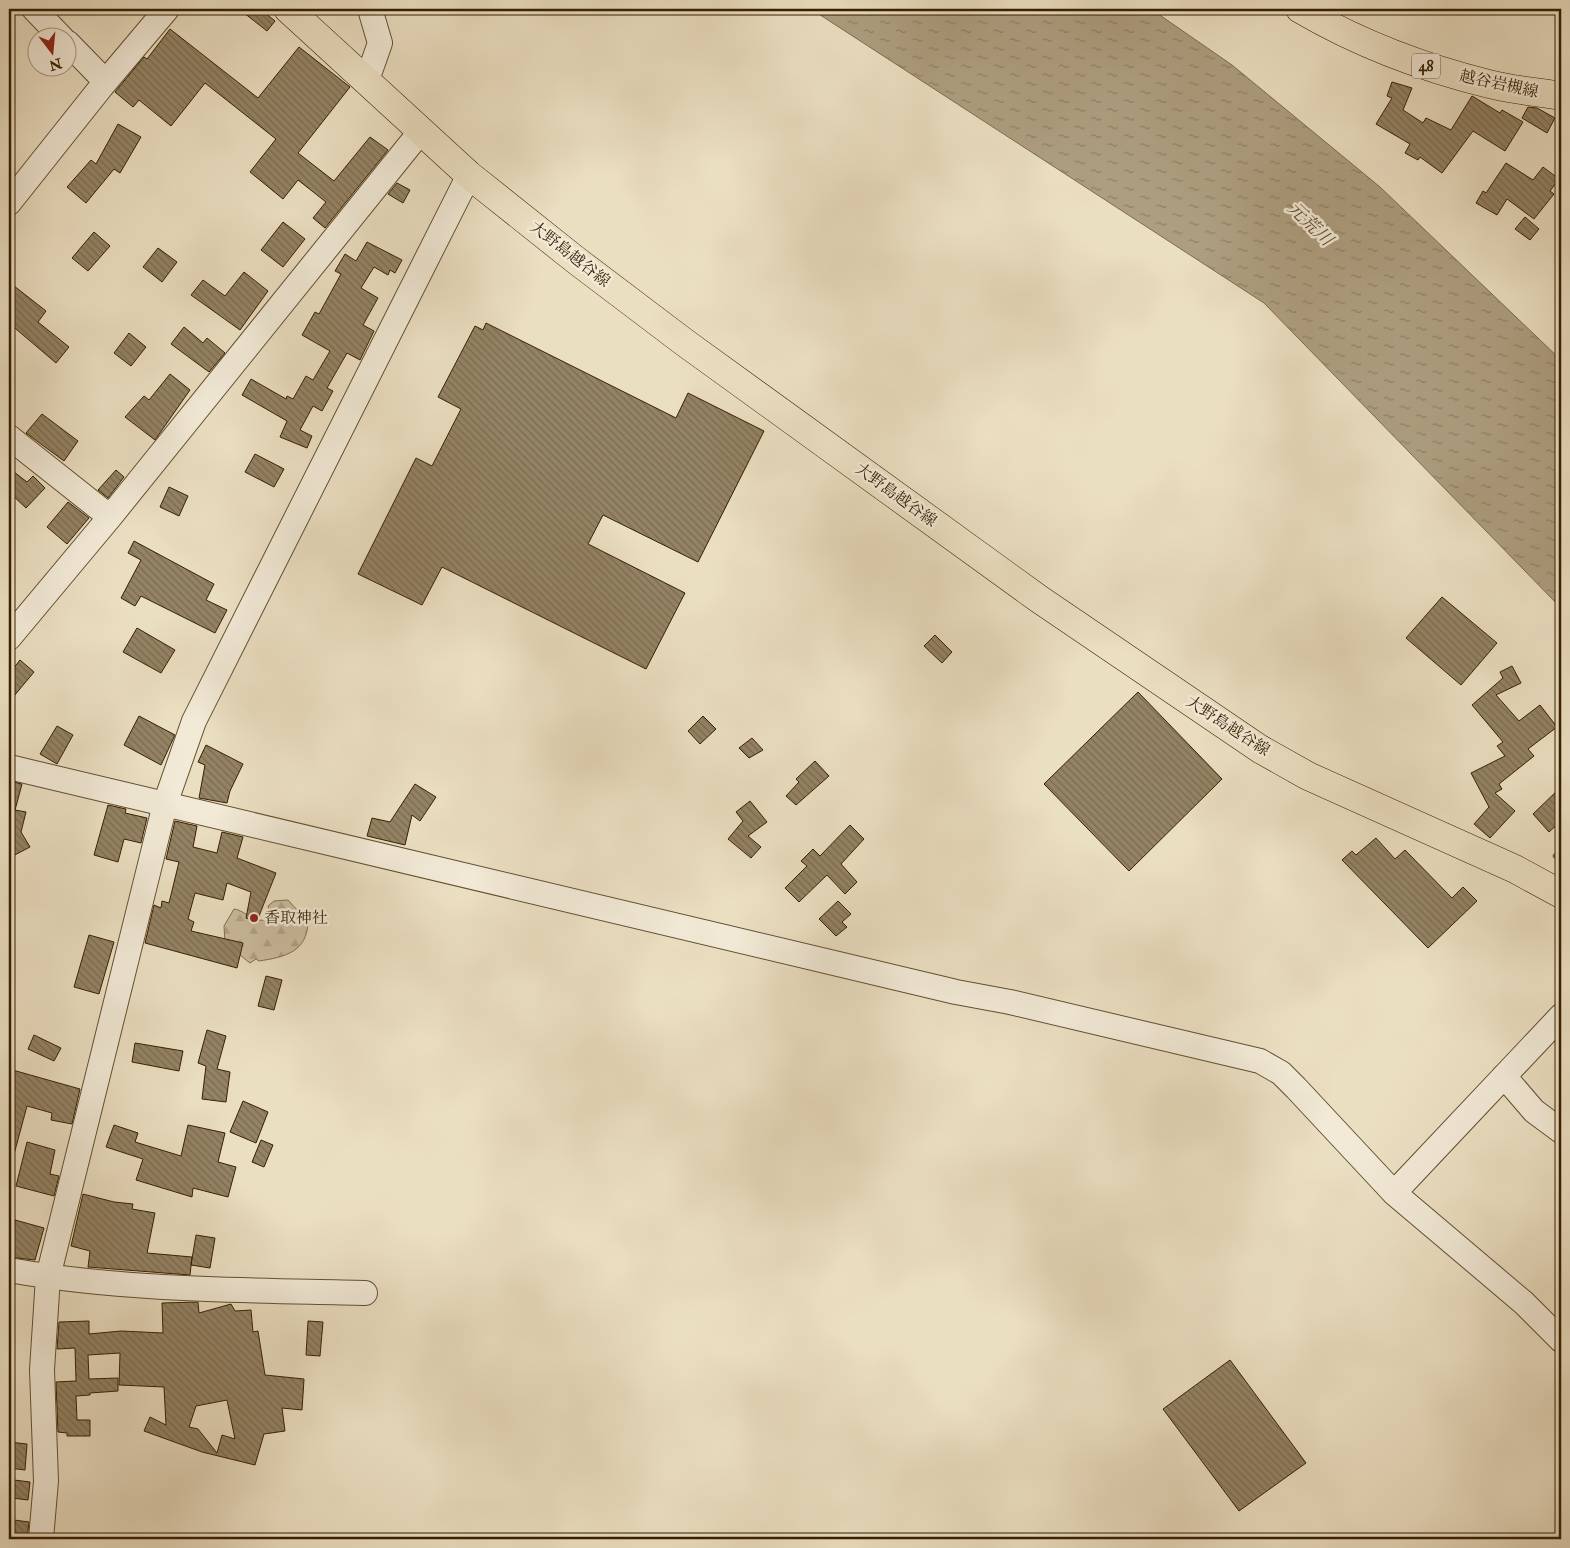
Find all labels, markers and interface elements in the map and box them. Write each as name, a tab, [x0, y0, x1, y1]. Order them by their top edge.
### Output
north arrow	[28, 28, 78, 78]
text: N	[47, 54, 65, 74]
road number: 48	[1412, 54, 1440, 78]
street label: 越谷岩槻線	[1458, 66, 1540, 102]
water label: 元荒川	[1283, 197, 1339, 252]
street label: 大野島越谷線	[526, 217, 614, 291]
street label: 大野島越谷線	[851, 459, 941, 531]
street label: 大野島越谷線	[1182, 691, 1274, 761]
place label: 香取神社	[264, 908, 328, 928]
marker: 香取神社	[248, 912, 260, 924]

